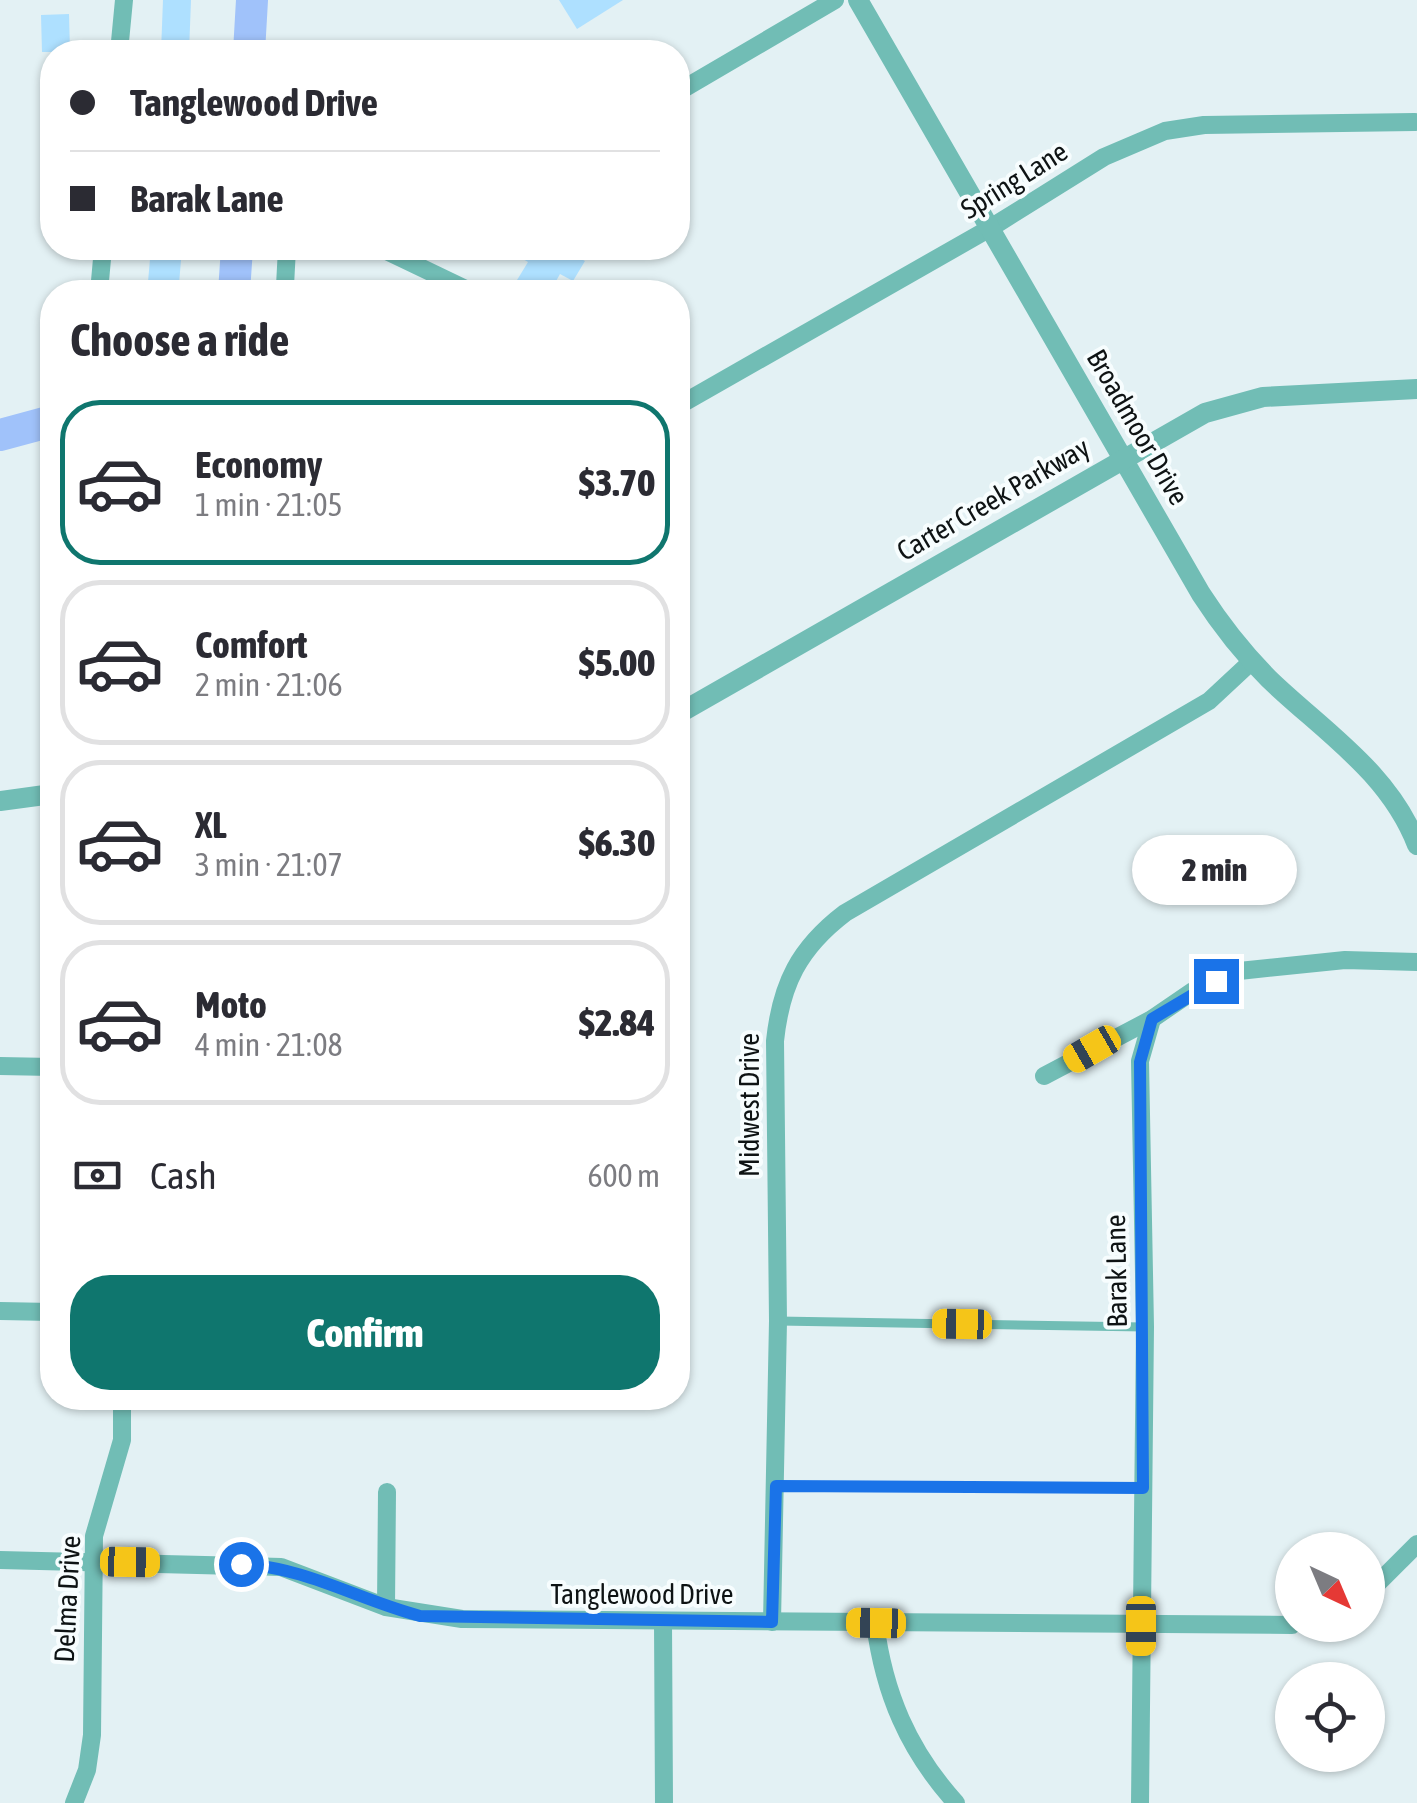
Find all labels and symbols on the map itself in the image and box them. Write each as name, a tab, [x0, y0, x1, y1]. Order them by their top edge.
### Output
street label: Spring Lane	[955, 135, 1073, 225]
street label: Broadmoor Drive	[1081, 344, 1195, 510]
street label: Carter Creek Parkway	[891, 431, 1095, 567]
callout: 2 min	[1134, 836, 1298, 906]
route end	[1194, 959, 1239, 1004]
car	[1059, 1021, 1125, 1077]
street label: Midwest Drive	[733, 1033, 765, 1177]
street label: Barak Lane	[1099, 1214, 1133, 1328]
car	[932, 1308, 992, 1340]
north arrow	[1275, 1532, 1385, 1642]
street label: Delma Drive	[48, 1535, 86, 1663]
route start	[219, 1542, 264, 1587]
car	[100, 1546, 160, 1578]
street label: Tanglewood Drive	[551, 1578, 733, 1610]
car	[1126, 1596, 1156, 1656]
car	[846, 1607, 906, 1639]

